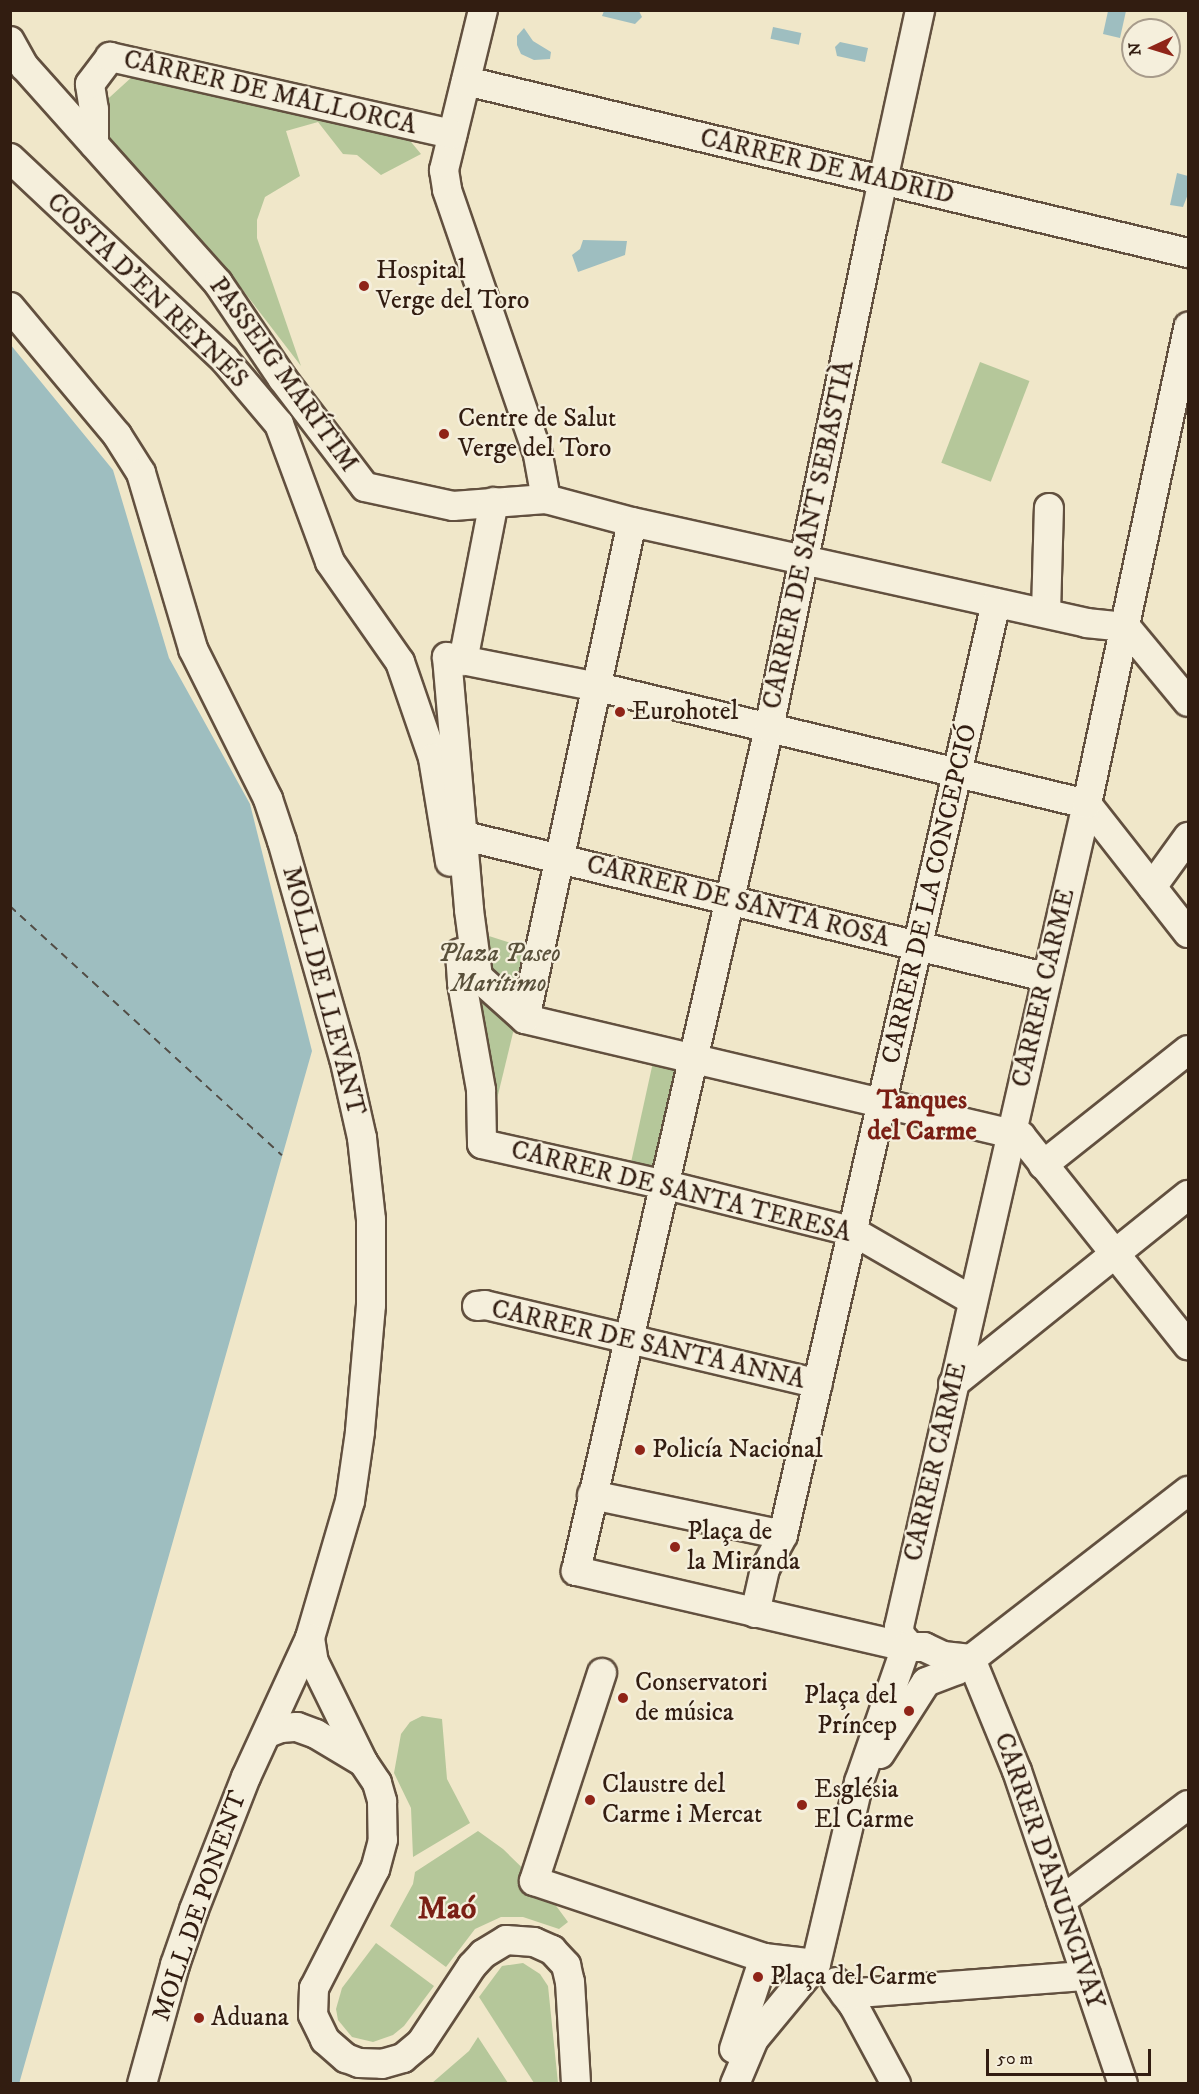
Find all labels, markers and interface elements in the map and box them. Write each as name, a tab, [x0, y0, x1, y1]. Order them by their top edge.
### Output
north arrow	[1121, 18, 1181, 78]
text: N	[1125, 42, 1145, 56]
street label: CARRER DE MALLORCA	[121, 44, 419, 142]
street label: CARRER DE MADRID	[697, 123, 957, 211]
street label: COSTA D'EN REYNÉS	[40, 187, 254, 395]
place label: Hospital Verge del Toro	[376, 255, 529, 316]
street label: PASSEIG MARÍTIM	[202, 271, 364, 479]
marker: Hospital Verge del Toro	[357, 279, 371, 293]
street label: CARRER DE SANT SEBASTIÀ	[757, 358, 861, 712]
place label: Centre de Salut Verge del Toro	[458, 403, 616, 464]
marker: Centre de Salut Verge del Toro	[435, 425, 453, 443]
place label: Eurohotel	[632, 696, 738, 728]
marker: Eurohotel	[613, 705, 627, 719]
street label: CARRER DE LA CONCEPCIÓ	[876, 721, 984, 1067]
street label: CARRER DE SANTA ROSA	[583, 849, 893, 955]
street label: MOLL DE LLEVANT	[275, 863, 371, 1119]
street label: CARRER CARME	[1006, 886, 1082, 1090]
park label: Plaza Paseo Marítimo	[437, 938, 561, 1000]
district label: Tanques del Carme	[867, 1084, 977, 1147]
street label: CARRER DE SANTA TERESA	[508, 1135, 854, 1249]
street label: CARRER DE SANTA ANNA	[488, 1294, 808, 1396]
street label: CARRER CARME	[898, 1360, 974, 1564]
place label: Policía Nacional	[652, 1434, 823, 1466]
marker: Policía Nacional	[633, 1443, 647, 1457]
place label: Plaça de la Miranda	[687, 1516, 800, 1578]
marker: Plaça de la Miranda	[668, 1540, 682, 1554]
place label: Conservatori de música	[635, 1667, 768, 1728]
place label: Plaça del Príncep	[804, 1680, 897, 1742]
marker: Conservatori de música	[616, 1691, 630, 1705]
marker: Plaça del Príncep	[902, 1704, 916, 1718]
street label: CARRER D'ANUNCIVAY	[987, 1729, 1111, 2013]
place label: Claustre del Carme i Mercat	[602, 1769, 762, 1830]
place label: Església El Carme	[814, 1774, 914, 1835]
street label: MOLL DE PONENT	[146, 1787, 254, 2025]
marker: Claustre del Carme i Mercat	[583, 1793, 597, 1807]
marker: Església El Carme	[795, 1798, 809, 1812]
district label: Maó	[418, 1890, 476, 1928]
place label: Plaça del Carme	[770, 1961, 937, 1993]
marker: Plaça del Carme	[751, 1970, 765, 1984]
place label: Aduana	[211, 2002, 289, 2034]
marker: Aduana	[192, 2011, 206, 2025]
scale bar	[989, 2037, 1154, 2075]
text: 50 m	[997, 2048, 1033, 2070]

